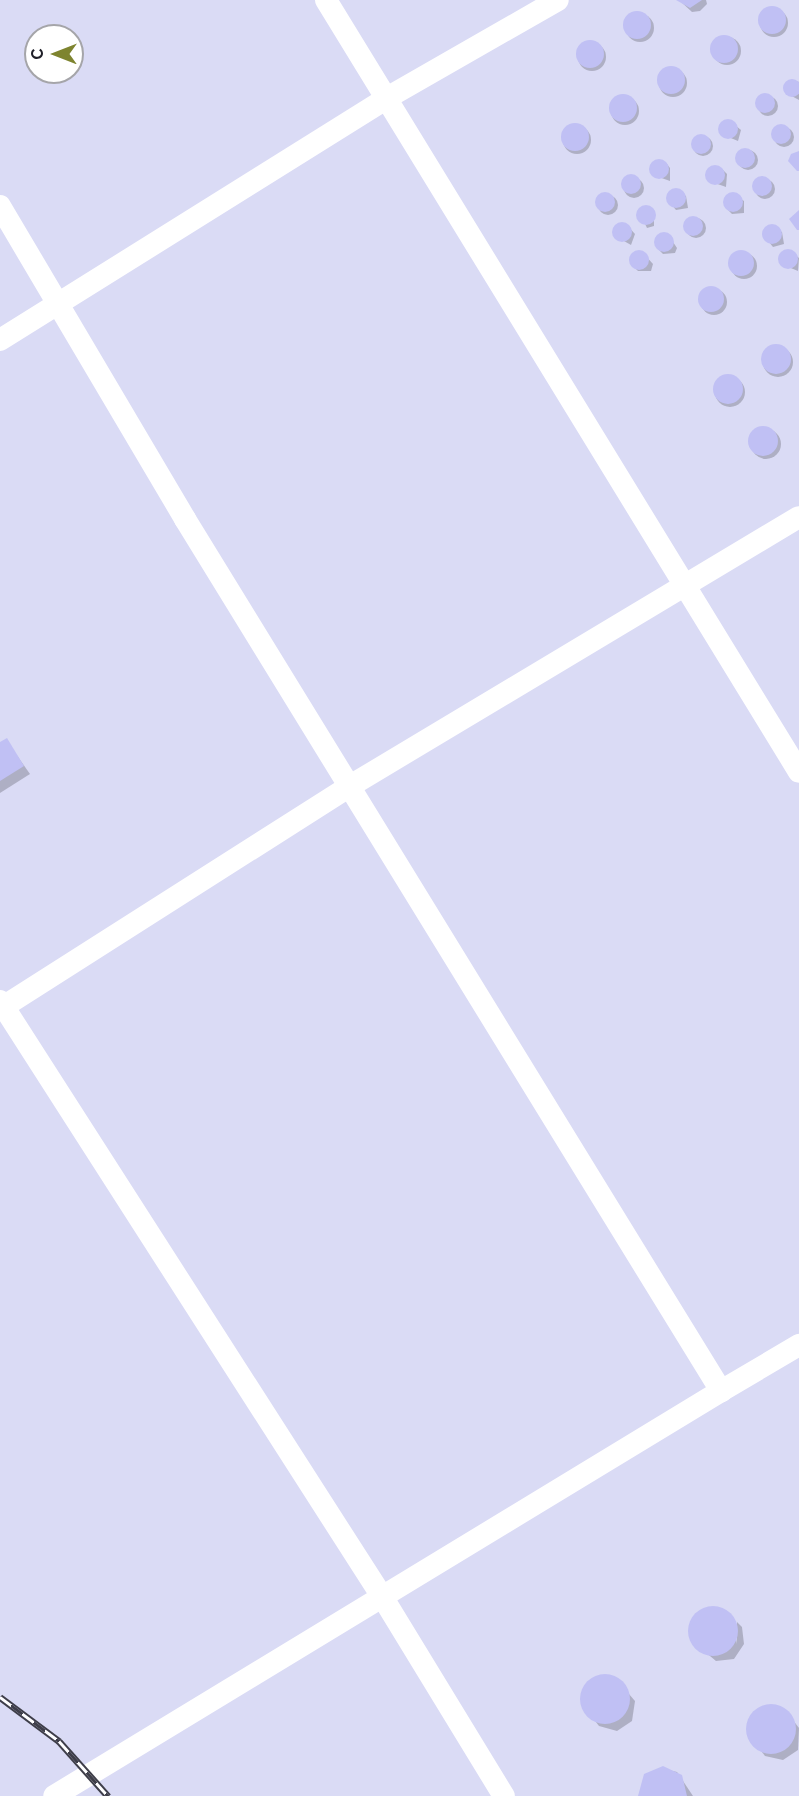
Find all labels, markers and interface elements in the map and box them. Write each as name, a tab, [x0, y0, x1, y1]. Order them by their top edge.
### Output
north arrow	[24, 24, 84, 84]
text: С	[28, 49, 47, 60]

